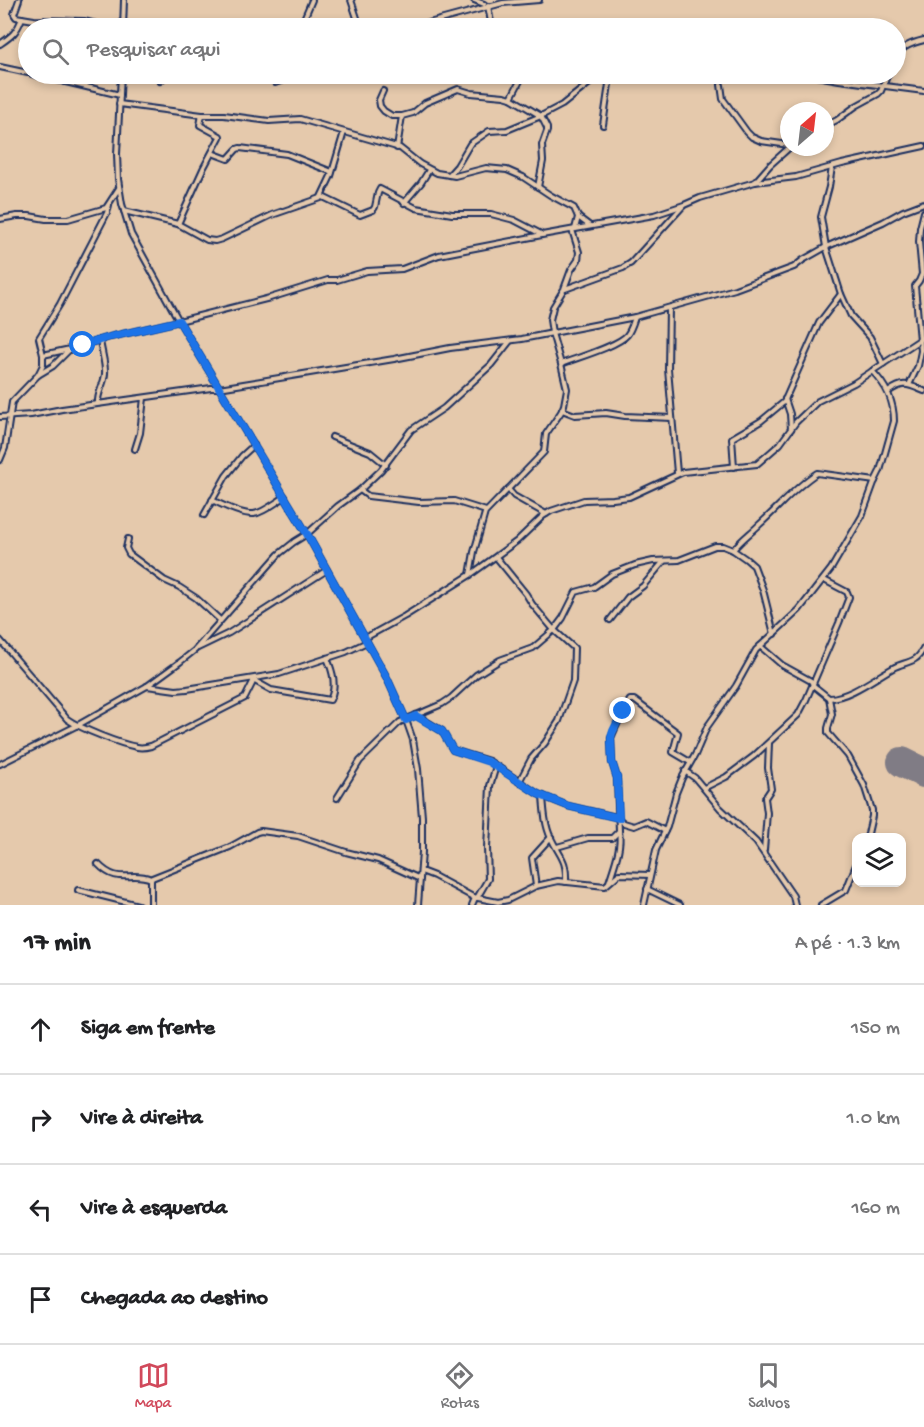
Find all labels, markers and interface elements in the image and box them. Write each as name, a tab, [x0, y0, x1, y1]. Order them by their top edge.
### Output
search box	[18, 18, 906, 84]
icon: search	[39, 35, 72, 68]
text: Pesquisar aqui	[87, 38, 221, 64]
north arrow	[780, 102, 834, 156]
route start	[69, 331, 95, 357]
route end	[609, 697, 635, 723]
map controls	[852, 833, 906, 887]
button: layers	[852, 833, 906, 887]
text: 17 min	[24, 929, 91, 960]
text: A pé · 1.3 km	[795, 933, 900, 956]
icon: ahead	[24, 1013, 57, 1046]
text: Siga em frente	[81, 1016, 215, 1042]
text: 150 m	[851, 1018, 900, 1041]
icon: right	[24, 1103, 57, 1136]
text: Vire à direita	[81, 1106, 203, 1132]
text: 1.0 km	[846, 1108, 900, 1131]
icon: left	[24, 1193, 57, 1226]
text: Vire à esquerda	[81, 1196, 227, 1222]
text: 160 m	[851, 1198, 900, 1221]
icon: arrive	[24, 1283, 57, 1316]
text: Chegada ao destino	[81, 1286, 268, 1312]
tab: Mapa	[135, 1359, 171, 1414]
tab: Rotas	[441, 1359, 479, 1414]
tab: Salvos	[748, 1359, 789, 1414]

